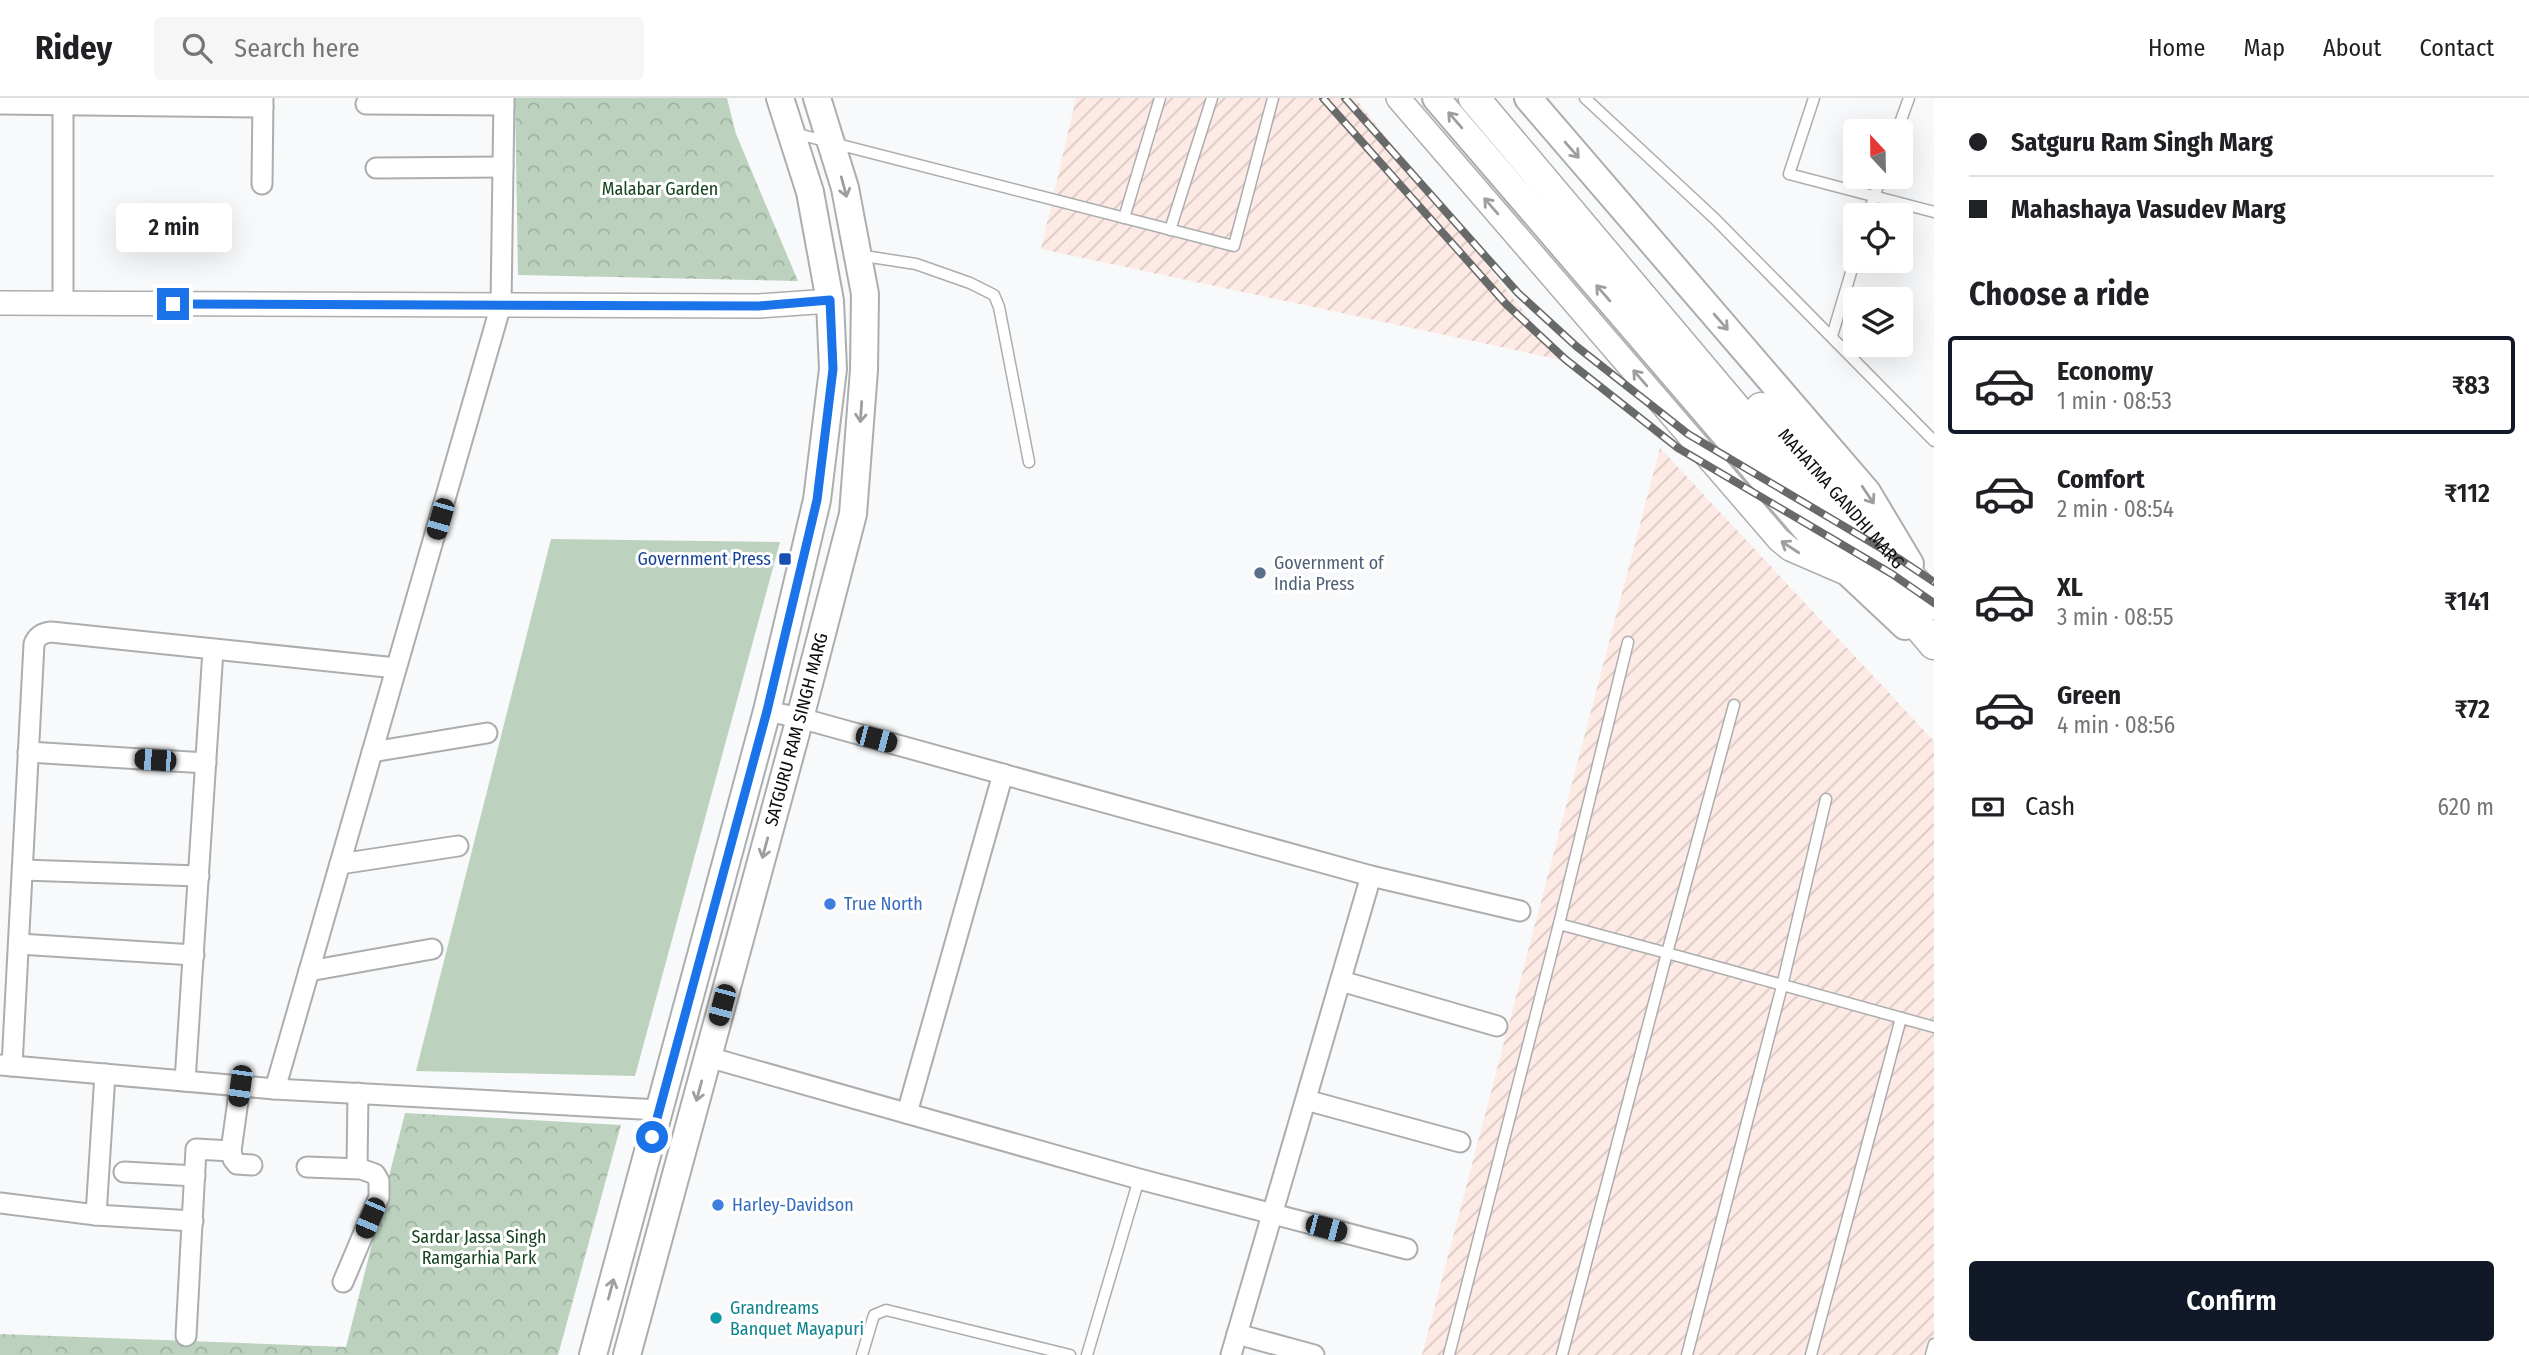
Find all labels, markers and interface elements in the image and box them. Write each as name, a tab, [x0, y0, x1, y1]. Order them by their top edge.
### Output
search box	[154, 17, 644, 80]
text: Ridey	[35, 28, 112, 68]
icon: search	[178, 29, 216, 67]
text: Search here	[234, 33, 360, 64]
text: Home	[2148, 34, 2205, 62]
text: Map	[2243, 34, 2285, 62]
text: About	[2323, 34, 2381, 62]
text: Contact	[2419, 34, 2494, 62]
one-way arrow	[1447, 111, 1463, 129]
north arrow	[1843, 119, 1913, 189]
map controls	[1843, 119, 1913, 357]
text: Satguru Ram Singh Marg	[2011, 127, 2273, 158]
one-way arrow	[1564, 140, 1580, 158]
one-way arrow	[838, 175, 851, 197]
park label: Malabar Garden	[602, 178, 718, 200]
text: Mahashaya Vasudev Marg	[2011, 194, 2286, 225]
one-way arrow	[1483, 197, 1499, 215]
callout: 2 min	[115, 202, 231, 252]
button: locate	[1843, 203, 1913, 273]
text: 2 min	[148, 213, 200, 241]
text: Choose a ride	[1969, 275, 2150, 313]
one-way arrow	[1595, 284, 1611, 302]
button: layers	[1843, 287, 1913, 357]
route end	[157, 288, 189, 320]
one-way arrow	[1713, 313, 1729, 331]
icon: car	[1973, 354, 2036, 417]
text: Economy	[2057, 356, 2153, 387]
one-way arrow	[1632, 369, 1648, 387]
text: ₹83	[2452, 370, 2490, 401]
text: 1 min · 08:53	[2057, 387, 2172, 415]
one-way arrow	[854, 400, 867, 423]
street label: MAHATMA GANDHI MARG	[1773, 424, 1909, 573]
icon: car	[1973, 462, 2036, 525]
text: Comfort	[2057, 464, 2145, 495]
text: ₹112	[2444, 478, 2490, 509]
one-way arrow	[1861, 485, 1876, 504]
text: 2 min · 08:54	[2057, 495, 2174, 523]
car	[425, 496, 456, 542]
one-way arrow	[1781, 540, 1801, 554]
place label: Government Press	[637, 548, 771, 570]
marker: Government Press	[777, 551, 793, 567]
place label: Government of India Press	[1274, 552, 1385, 595]
marker: Government of India Press	[1252, 565, 1268, 581]
icon: car	[1973, 570, 2036, 633]
text: XL	[2057, 572, 2083, 603]
text: ₹141	[2444, 586, 2490, 617]
text: 3 min · 08:55	[2057, 603, 2174, 631]
street label: SATGURU RAM SINGH MARG	[760, 630, 833, 829]
icon: car	[1973, 678, 2036, 741]
text: Green	[2057, 680, 2121, 711]
text: ₹72	[2455, 694, 2490, 725]
text: 4 min · 08:56	[2057, 711, 2175, 739]
car	[853, 723, 900, 755]
car	[134, 748, 177, 772]
icon: cash	[1969, 788, 2007, 826]
text: Cash	[2025, 791, 2075, 822]
text: 620 m	[2438, 793, 2494, 821]
one-way arrow	[758, 836, 771, 859]
place label: True North	[844, 893, 923, 915]
marker: True North	[822, 896, 838, 912]
car	[707, 982, 738, 1028]
car	[227, 1064, 254, 1108]
one-way arrow	[691, 1080, 704, 1102]
route start	[636, 1121, 668, 1153]
place label: Harley-Davidson	[732, 1194, 854, 1216]
car	[353, 1195, 388, 1241]
marker: Harley-Davidson	[710, 1197, 726, 1213]
car	[1303, 1212, 1350, 1244]
park label: Sardar Jassa Singh Ramgarhia Park	[411, 1226, 547, 1269]
button: Confirm	[1969, 1261, 2494, 1341]
one-way arrow	[605, 1278, 618, 1301]
place label: Grandreams Banquet Mayapuri	[730, 1297, 864, 1340]
marker: Grandreams Banquet Mayapuri	[708, 1310, 724, 1326]

